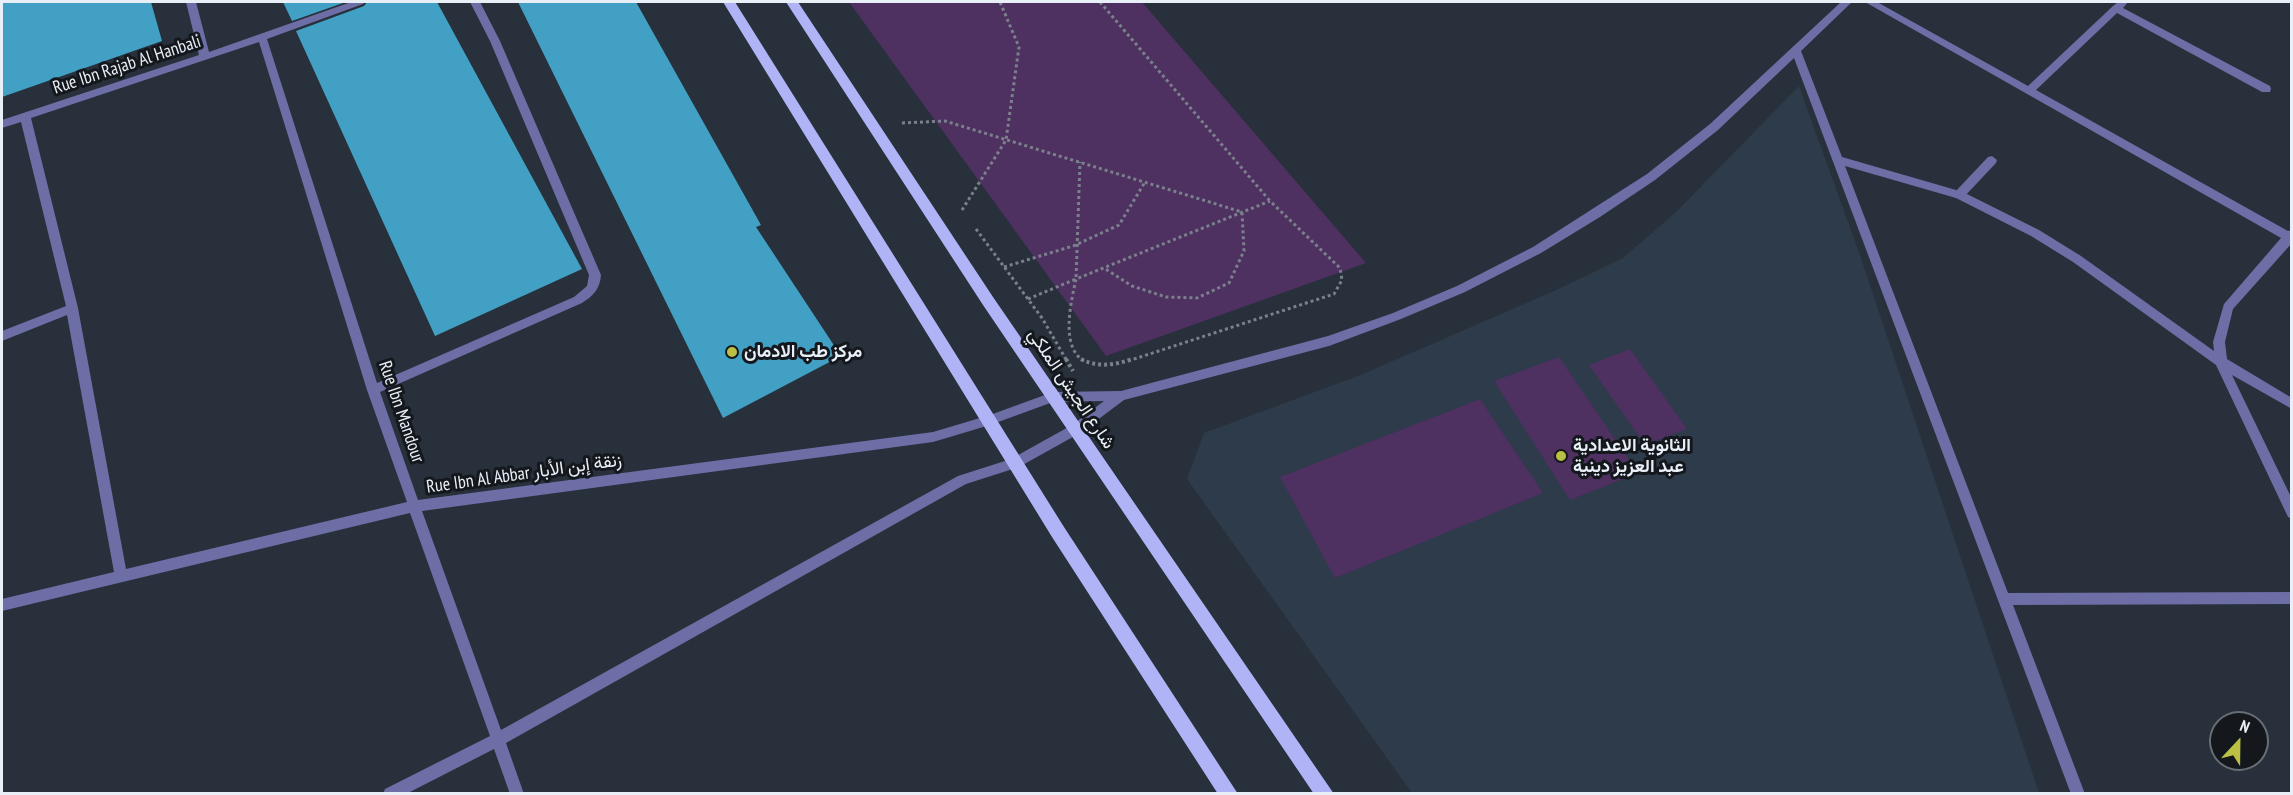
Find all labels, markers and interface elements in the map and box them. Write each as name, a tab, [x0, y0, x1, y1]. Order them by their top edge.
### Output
street label: Rue Ibn Rajab Al Hanbali	[50, 31, 204, 99]
street label: شارع الجيش الملكي	[1023, 325, 1119, 453]
place label: مركز طب الادمان	[744, 341, 862, 363]
marker: مركز طب الادمان	[725, 345, 739, 359]
street label: Rue Ibn Mandour	[373, 358, 429, 466]
place label: الثانوية الاعدادية عبد العزيز دينية	[1573, 435, 1691, 478]
marker: الثانوية الاعدادية عبد العزيز دينية	[1554, 449, 1568, 463]
street label: Rue Ibn Al Abbar زنقة إبن الأبار	[425, 450, 623, 498]
north arrow	[2209, 711, 2269, 771]
text: N	[2237, 715, 2253, 737]

